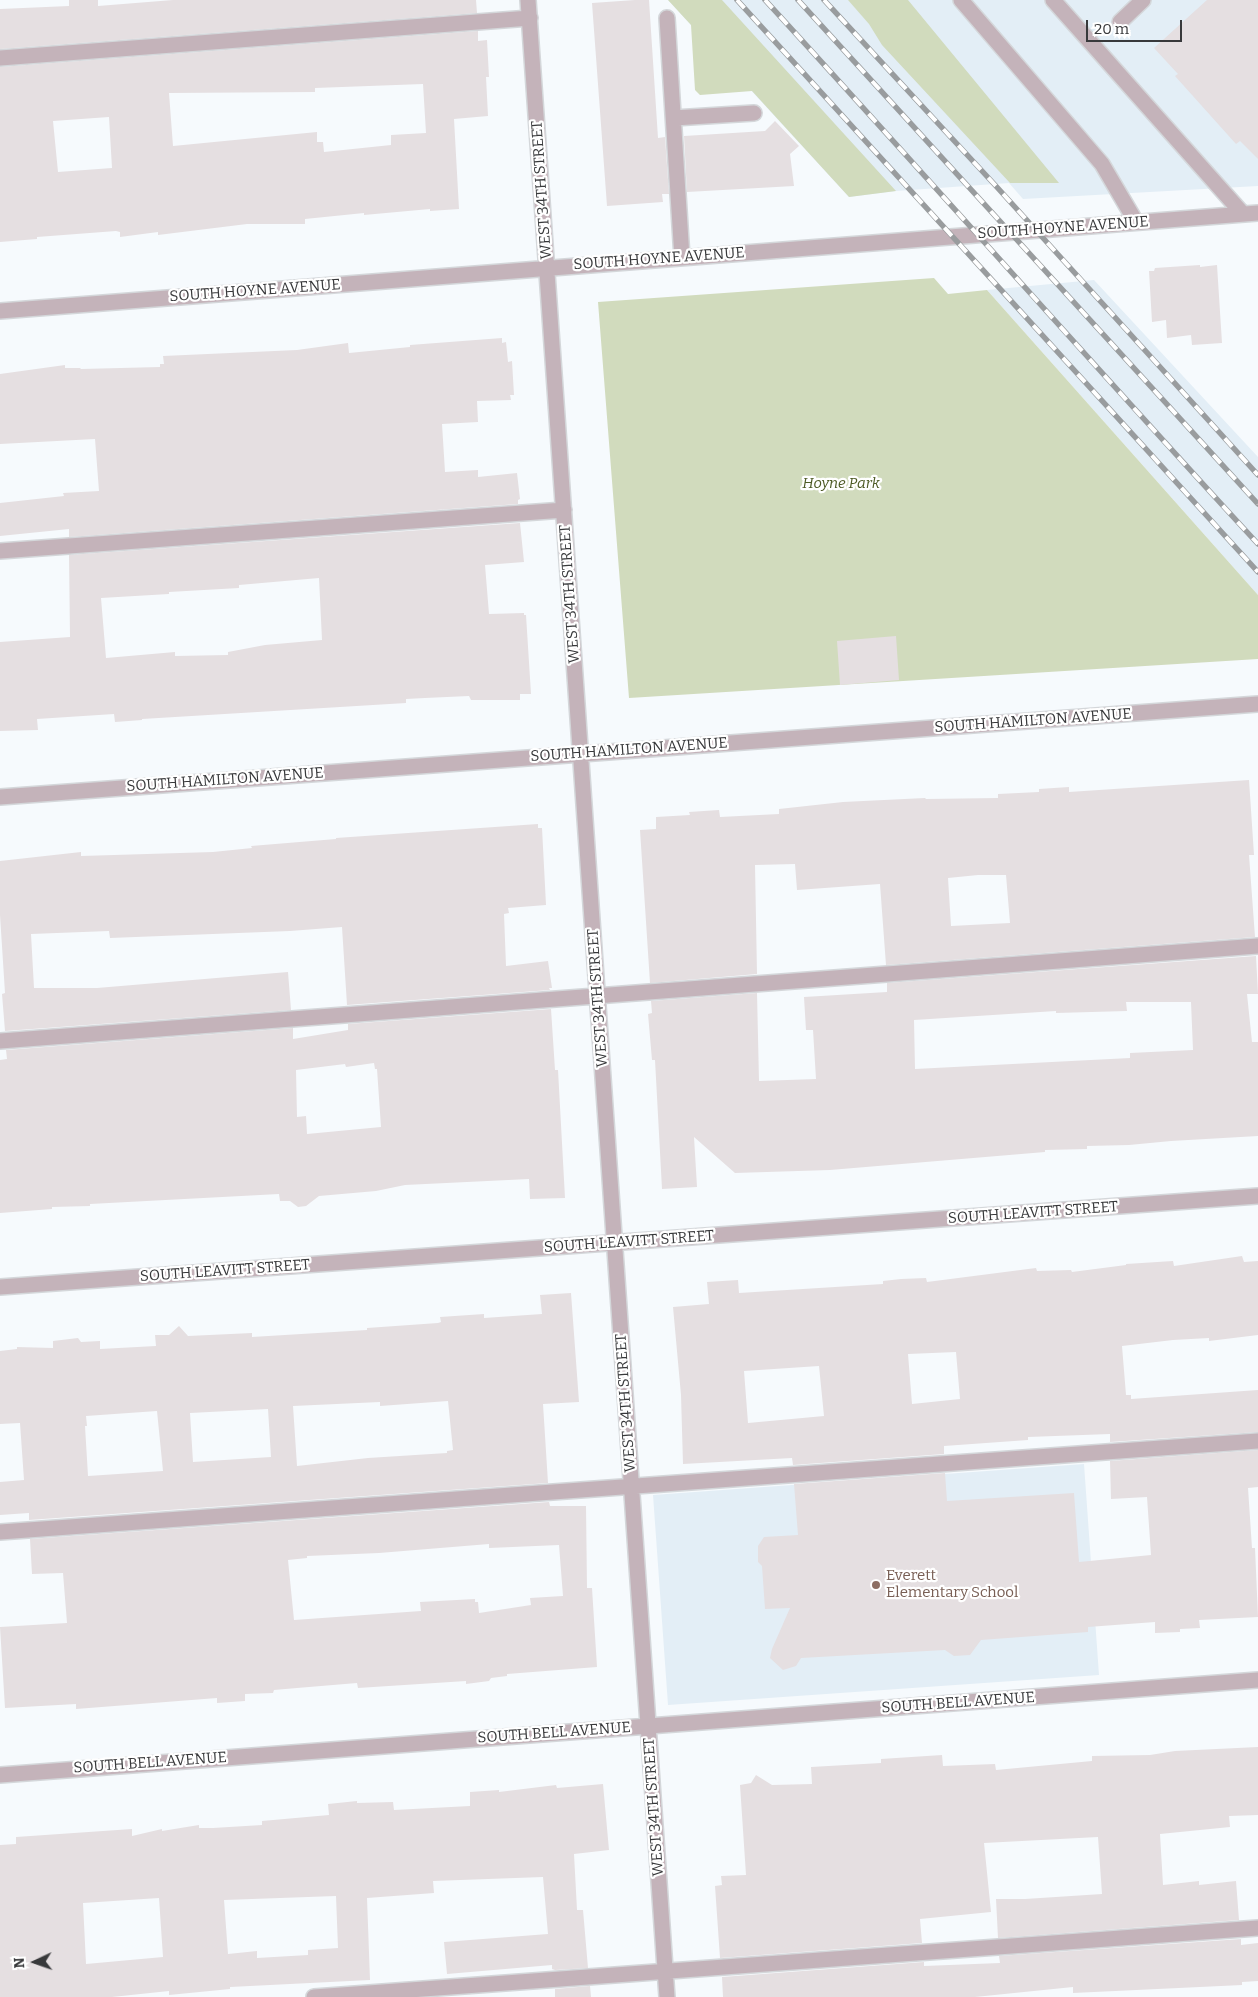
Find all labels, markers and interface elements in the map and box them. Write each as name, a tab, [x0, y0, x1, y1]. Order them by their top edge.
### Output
scale bar	[1088, 10, 1184, 42]
text: 20 m	[1094, 20, 1129, 38]
street label: WEST 34TH STREET	[528, 120, 556, 260]
street label: SOUTH HOYNE AVENUE	[977, 213, 1149, 243]
street label: SOUTH HOYNE AVENUE	[573, 244, 745, 274]
street label: SOUTH HOYNE AVENUE	[169, 276, 341, 306]
park label: Hoyne Park	[802, 475, 880, 493]
street label: WEST 34TH STREET	[556, 524, 584, 664]
street label: SOUTH HAMILTON AVENUE	[934, 705, 1132, 737]
street label: SOUTH HAMILTON AVENUE	[530, 734, 728, 766]
street label: SOUTH HAMILTON AVENUE	[126, 764, 324, 796]
street label: WEST 34TH STREET	[584, 928, 612, 1068]
street label: SOUTH LEAVITT STREET	[947, 1198, 1119, 1228]
street label: SOUTH LEAVITT STREET	[543, 1227, 715, 1257]
street label: SOUTH LEAVITT STREET	[139, 1256, 311, 1286]
street label: WEST 34TH STREET	[612, 1333, 640, 1473]
place label: Everett Elementary School	[886, 1567, 1018, 1602]
marker: Everett Elementary School	[870, 1579, 882, 1591]
street label: SOUTH BELL AVENUE	[881, 1689, 1035, 1717]
street label: SOUTH BELL AVENUE	[477, 1719, 631, 1747]
street label: WEST 34TH STREET	[640, 1737, 668, 1877]
street label: SOUTH BELL AVENUE	[73, 1749, 227, 1777]
north arrow	[10, 1937, 60, 1987]
text: N	[11, 1957, 28, 1969]

